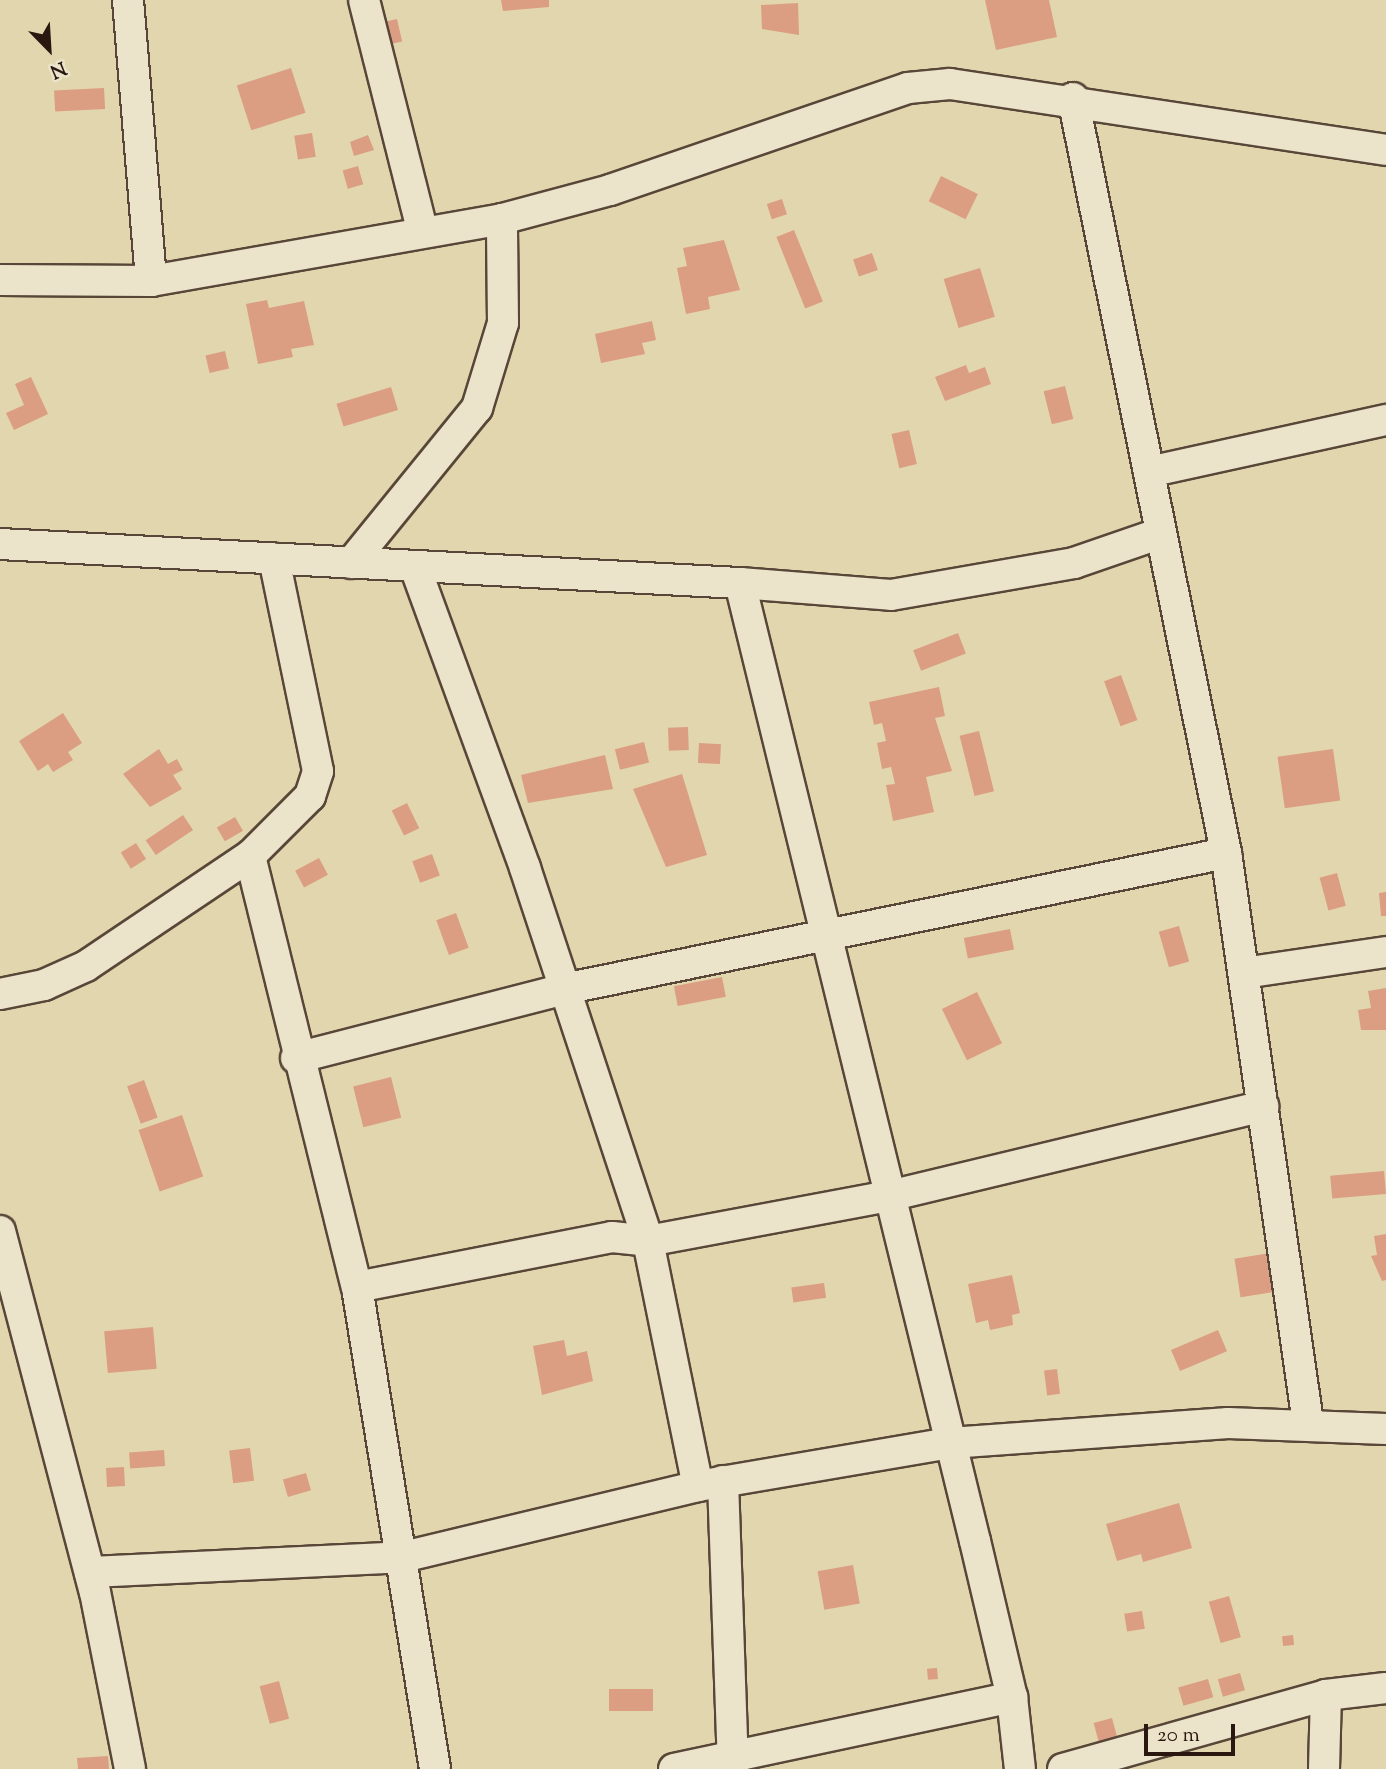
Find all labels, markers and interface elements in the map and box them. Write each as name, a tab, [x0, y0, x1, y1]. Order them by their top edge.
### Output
north arrow	[14, 14, 84, 84]
text: N	[45, 53, 70, 84]
scale bar	[1148, 1710, 1239, 1754]
text: 20 m	[1157, 1721, 1200, 1751]

